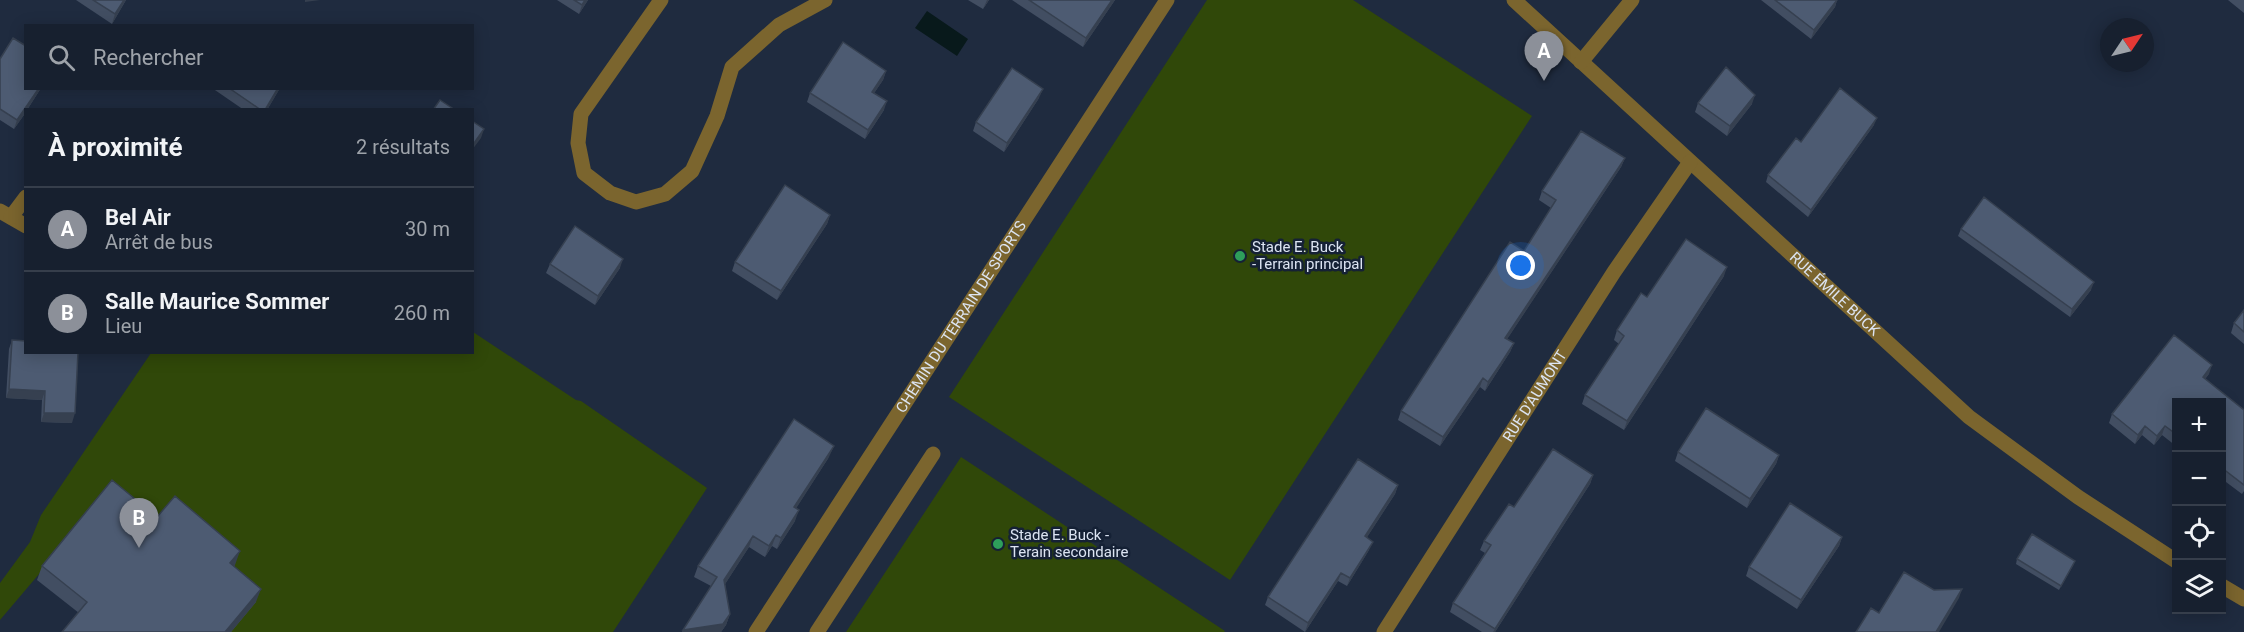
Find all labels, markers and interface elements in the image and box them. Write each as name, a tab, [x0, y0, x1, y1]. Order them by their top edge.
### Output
north arrow	[2100, 18, 2154, 72]
search box	[24, 24, 474, 90]
pin: A	[1524, 32, 1564, 81]
icon: search	[45, 41, 78, 74]
text: Rechercher	[93, 45, 204, 70]
text: À proximité	[48, 132, 182, 162]
text: 2 résultats	[356, 135, 450, 159]
text: Bel Air	[105, 205, 171, 230]
text: A	[61, 217, 74, 241]
text: 30 m	[405, 217, 450, 241]
street label: CHEMIN DU TERRAIN DE SPORTS	[892, 217, 1030, 416]
text: Arrêt de bus	[105, 230, 213, 254]
place label: Stade E. Buck -Terrain principal	[1252, 238, 1363, 273]
street label: RUE ÉMILE BUCK	[1786, 248, 1884, 340]
marker: Stade E. Buck -Terrain principal	[1233, 249, 1247, 263]
your location	[1506, 251, 1535, 280]
text: Salle Maurice Sommer	[105, 289, 329, 314]
text: B	[61, 301, 74, 325]
text: 260 m	[394, 301, 450, 325]
text: Lieu	[105, 314, 142, 338]
street label: RUE D'AUMONT	[1499, 347, 1571, 445]
map controls	[2172, 398, 2226, 614]
button: +	[2172, 398, 2226, 452]
button: −	[2172, 452, 2226, 506]
pin: B	[120, 498, 158, 548]
button: locate	[2172, 506, 2226, 560]
place label: Stade E. Buck - Terain secondaire	[1010, 526, 1128, 561]
marker: Stade E. Buck - Terain secondaire	[991, 537, 1005, 551]
button: layers	[2172, 560, 2226, 614]

